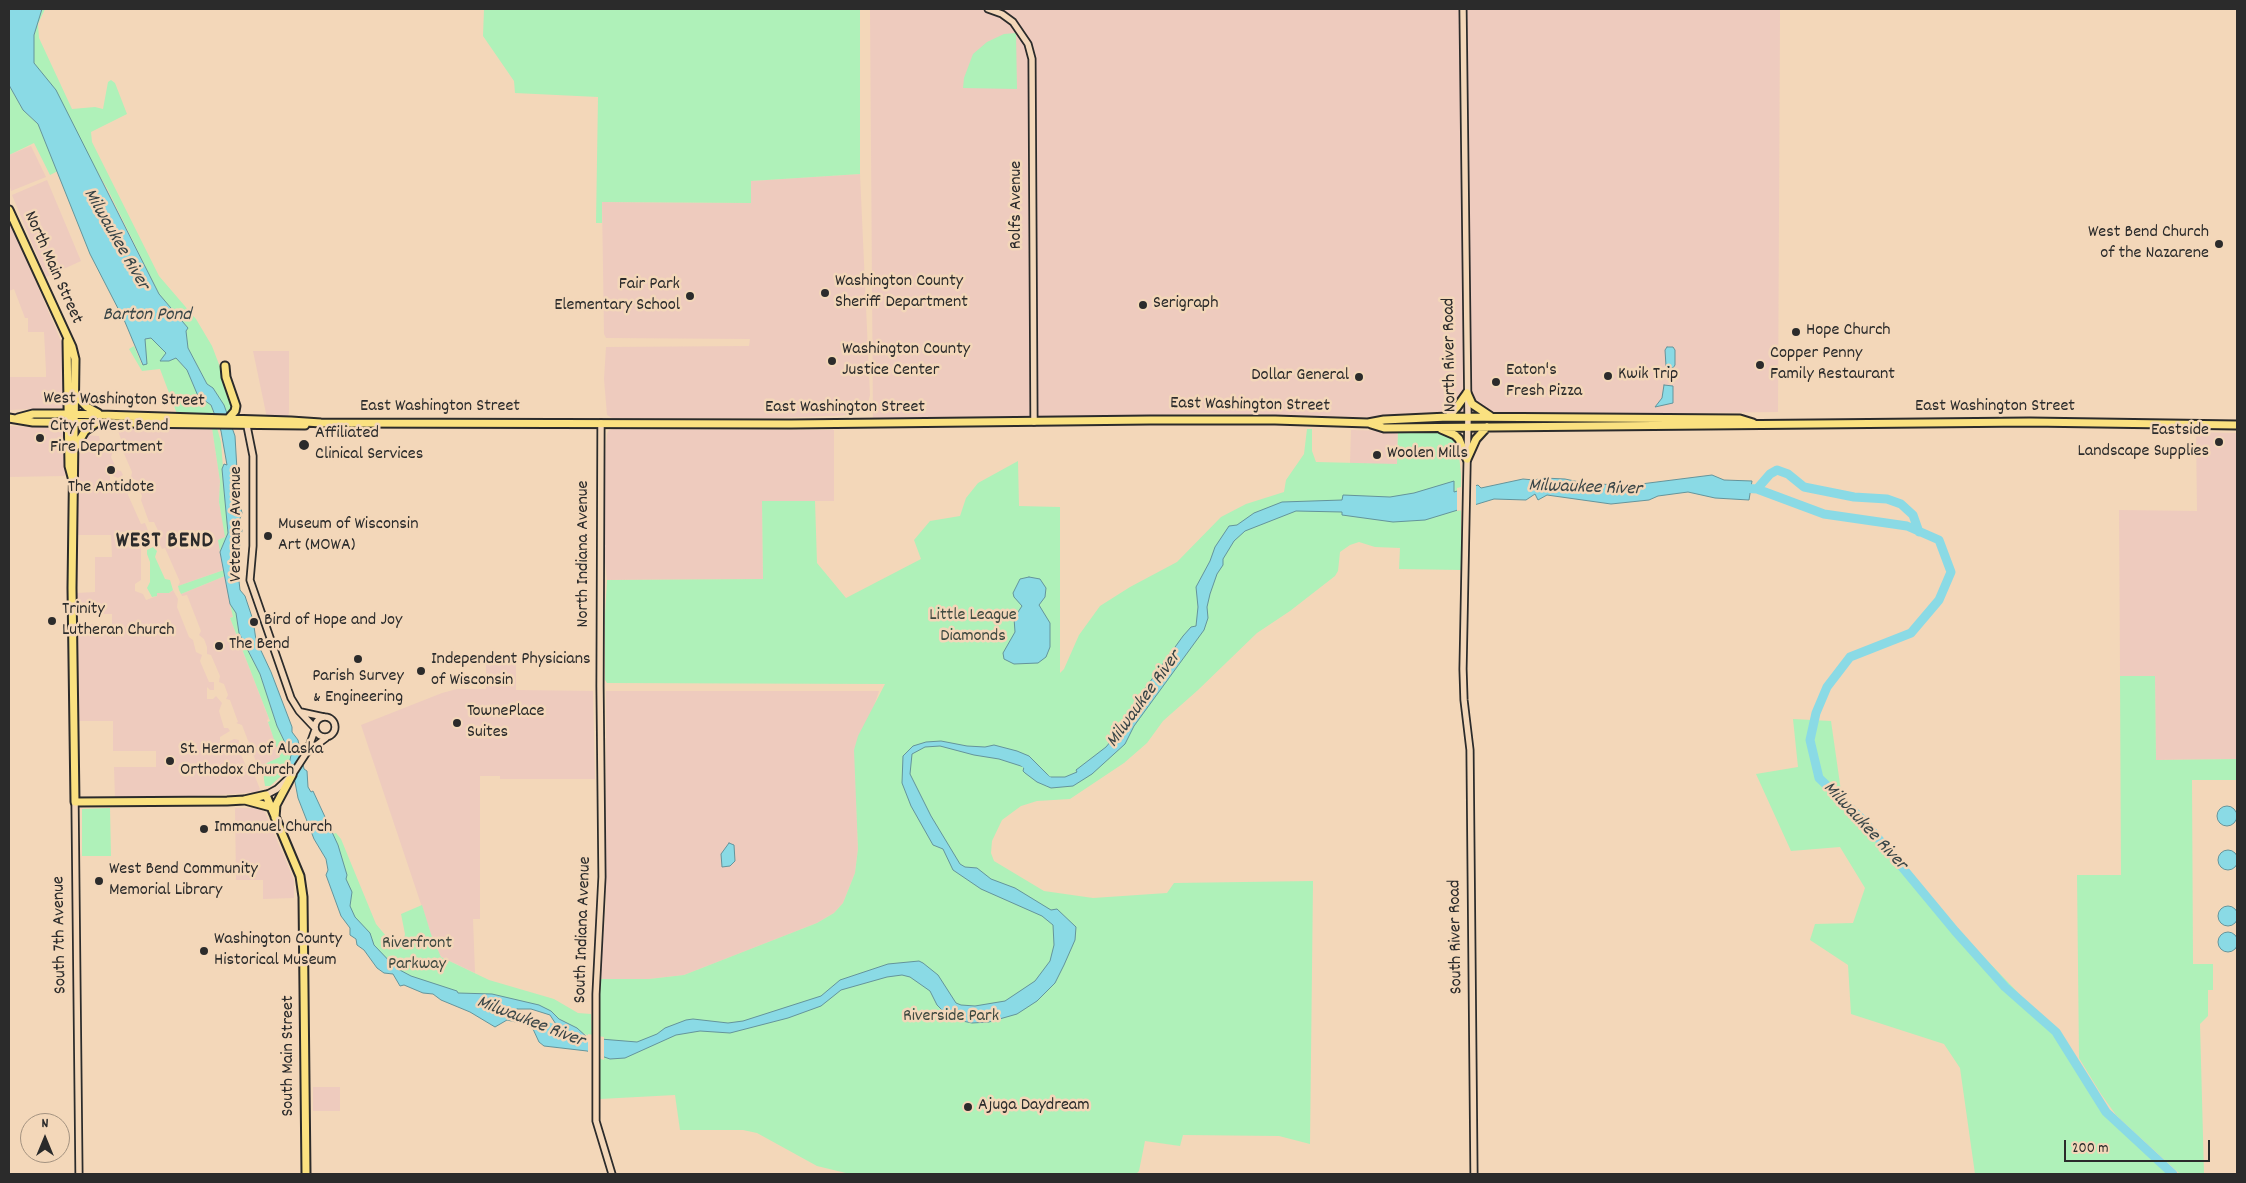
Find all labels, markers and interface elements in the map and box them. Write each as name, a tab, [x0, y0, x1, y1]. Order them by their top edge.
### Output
street label: Rolfs Avenue	[1007, 161, 1029, 249]
water label: Milwaukee River	[77, 185, 153, 295]
street label: North Main Street	[18, 208, 86, 328]
place label: West Bend Church of the Nazarene	[2088, 223, 2209, 266]
marker: West Bend Church of the Nazarene	[2213, 238, 2225, 250]
place label: Washington County Sheriff Department	[835, 272, 968, 314]
place label: Fair Park Elementary School	[554, 275, 680, 318]
marker: Washington County Sheriff Department	[819, 287, 831, 299]
marker: Fair Park Elementary School	[684, 290, 696, 302]
place label: Serigraph	[1153, 294, 1218, 316]
street label: North River Road	[1439, 298, 1463, 412]
marker: Serigraph	[1137, 299, 1149, 311]
water label: Barton Pond	[103, 305, 191, 327]
place label: Hope Church	[1806, 321, 1891, 343]
marker: Hope Church	[1790, 326, 1802, 338]
place label: Washington County Justice Center	[842, 340, 970, 382]
place label: Copper Penny Family Restaurant	[1770, 344, 1895, 386]
marker: Washington County Justice Center	[826, 355, 838, 367]
marker: Copper Penny Family Restaurant	[1754, 359, 1766, 371]
place label: Eaton's Fresh Pizza	[1506, 361, 1582, 404]
place label: Kwik Trip	[1618, 365, 1678, 387]
place label: Dollar General	[1251, 366, 1349, 388]
marker: Kwik Trip	[1602, 370, 1614, 382]
marker: Dollar General	[1353, 371, 1365, 383]
marker: Eaton's Fresh Pizza	[1490, 376, 1502, 388]
street label: West Washington Street	[43, 389, 205, 413]
street label: East Washington Street	[1170, 394, 1330, 418]
street label: East Washington Street	[360, 397, 520, 419]
street label: East Washington Street	[1915, 397, 2075, 419]
street label: East Washington Street	[765, 398, 925, 420]
place label: City of West Bend Fire Department	[50, 417, 169, 459]
place label: Eastside Landscape Supplies	[2077, 421, 2209, 464]
place label: Affiliated Clinical Services	[315, 424, 423, 466]
marker: City of West Bend Fire Department	[34, 432, 46, 444]
marker: Eastside Landscape Supplies	[2213, 436, 2225, 448]
marker: Affiliated Clinical Services	[297, 438, 311, 452]
place label: Woolen Mills	[1387, 444, 1468, 466]
marker: Woolen Mills	[1371, 449, 1383, 461]
marker: The Antidote	[105, 464, 117, 476]
street label: Veterans Avenue	[227, 466, 249, 582]
water label: Milwaukee River	[1528, 476, 1642, 502]
place label: The Antidote	[68, 478, 154, 500]
street label: North Indiana Avenue	[574, 481, 596, 627]
place label: Museum of Wisconsin Art (MOWA)	[278, 515, 418, 558]
district label: WEST BEND	[115, 530, 215, 556]
marker: Museum of Wisconsin Art (MOWA)	[262, 530, 274, 542]
place label: Trinity Lutheran Church	[62, 600, 175, 642]
park label: Little League Diamonds	[929, 606, 1017, 649]
place label: Bird of Hope and Joy	[264, 611, 402, 633]
marker: Trinity Lutheran Church	[46, 615, 58, 627]
marker: Bird of Hope and Joy	[248, 616, 260, 628]
place label: The Bend	[229, 635, 290, 657]
marker: The Bend	[213, 640, 225, 652]
water label: Milwaukee River	[1102, 647, 1188, 753]
place label: Independent Physicians of Wisconsin	[431, 650, 591, 692]
marker: Parish Survey & Engineering	[352, 653, 364, 665]
marker: Independent Physicians of Wisconsin	[415, 665, 427, 677]
place label: Parish Survey & Engineering	[312, 667, 404, 710]
place label: TownePlace Suites	[467, 702, 544, 744]
marker: TownePlace Suites	[451, 717, 463, 729]
place label: St. Herman of Alaska Orthodox Church	[180, 740, 323, 782]
marker: St. Herman of Alaska Orthodox Church	[164, 755, 176, 767]
water label: Milwaukee River	[1817, 778, 1911, 876]
place label: Immanuel Church	[214, 818, 332, 840]
marker: Immanuel Church	[198, 823, 210, 835]
street label: South Indiana Avenue	[571, 856, 597, 1004]
place label: West Bend Community Memorial Library	[109, 860, 258, 902]
marker: West Bend Community Memorial Library	[93, 875, 105, 887]
street label: South 7th Avenue	[49, 876, 73, 994]
street label: South River Road	[1445, 879, 1469, 995]
place label: Washington County Historical Museum	[214, 930, 342, 972]
park label: Riverfront Parkway	[382, 934, 452, 976]
marker: Washington County Historical Museum	[198, 945, 210, 957]
water label: Milwaukee River	[473, 992, 587, 1054]
street label: South Main Street	[279, 995, 301, 1117]
park label: Riverside Park	[903, 1007, 999, 1029]
place label: Ajuga Daydream	[978, 1096, 1090, 1118]
marker: Ajuga Daydream	[962, 1101, 974, 1113]
north arrow	[20, 1113, 70, 1163]
text: N	[42, 1114, 48, 1134]
scale bar	[2066, 1130, 2212, 1162]
text: 200 m	[2072, 1138, 2109, 1160]

